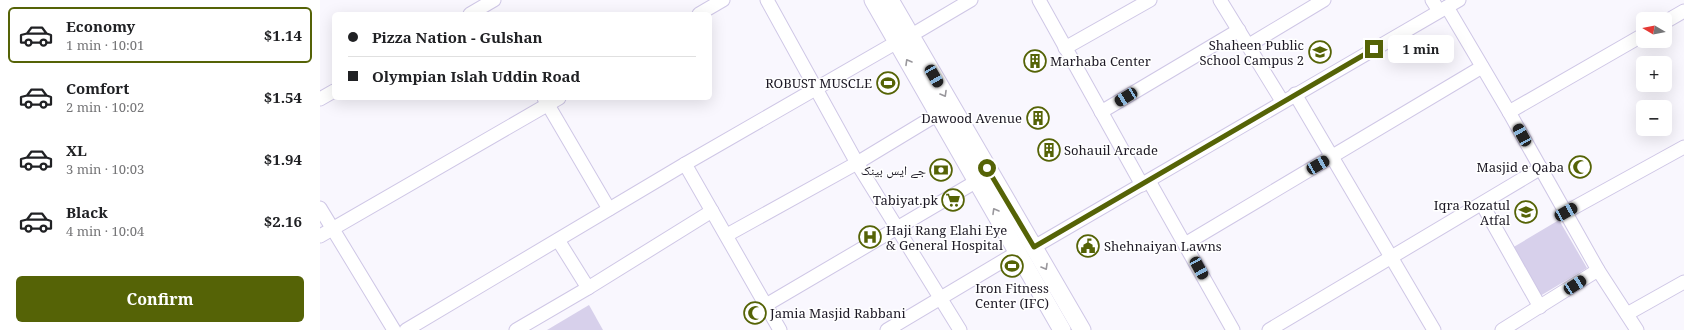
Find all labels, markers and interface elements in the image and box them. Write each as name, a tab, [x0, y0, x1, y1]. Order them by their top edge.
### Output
north arrow	[1636, 12, 1672, 48]
map controls	[1636, 12, 1672, 136]
text: Economy	[66, 16, 135, 36]
icon: car	[18, 17, 54, 53]
text: $1.14	[264, 25, 302, 45]
text: Pizza Nation - Gulshan	[372, 27, 543, 47]
callout: 1 min	[1388, 35, 1454, 63]
text: 1 min · 10:01	[66, 36, 144, 54]
place label: Shaheen Public School Campus 2	[1200, 36, 1304, 69]
school or university icon: Shaheen Public School Campus 2	[1307, 39, 1333, 65]
route end	[1365, 40, 1383, 58]
text: 1 min	[1403, 40, 1439, 58]
building icon: Marhaba Center	[1022, 48, 1048, 74]
place label: Marhaba Center	[1050, 52, 1151, 70]
button: +	[1636, 56, 1672, 92]
one-way arrow	[906, 59, 913, 66]
car	[923, 63, 945, 89]
text: Olympian Islah Uddin Road	[372, 66, 580, 86]
sports icon: ROBUST MUSCLE	[875, 70, 901, 96]
place label: ROBUST MUSCLE	[765, 74, 872, 92]
text: Comfort	[66, 78, 129, 98]
icon: car	[18, 79, 54, 115]
car	[1113, 86, 1139, 108]
text: $1.54	[264, 87, 302, 107]
one-way arrow	[940, 90, 947, 97]
text: 2 min · 10:02	[66, 98, 144, 116]
button: −	[1636, 100, 1672, 136]
building icon: Dawood Avenue	[1025, 105, 1051, 131]
place label: Dawood Avenue	[921, 109, 1022, 127]
car	[1511, 122, 1533, 148]
building icon: Sohauil Arcade	[1036, 137, 1062, 163]
text: XL	[66, 140, 87, 160]
icon: car	[18, 141, 54, 177]
place label: Sohauil Arcade	[1064, 141, 1158, 159]
text: $1.94	[264, 149, 302, 169]
car	[1305, 154, 1331, 176]
mosque icon: Masjid e Qaba	[1567, 154, 1593, 180]
bank icon: جے ایس بینک	[928, 157, 954, 183]
place label: Masjid e Qaba	[1477, 158, 1564, 176]
route start	[978, 159, 996, 177]
text: 3 min · 10:03	[66, 160, 144, 178]
place label: جے ایس بینک	[861, 161, 926, 179]
supermarket icon: Tabiyat.pk	[940, 187, 966, 213]
place label: Tabiyat.pk	[873, 191, 938, 209]
place label: Iqra Rozatul Atfal	[1434, 196, 1510, 229]
school or university icon: Iqra Rozatul Atfal	[1513, 199, 1539, 225]
car	[1553, 201, 1579, 223]
text: Black	[66, 202, 108, 222]
icon: car	[18, 203, 54, 239]
one-way arrow	[992, 208, 999, 215]
text: $2.16	[264, 211, 302, 231]
place label: Haji Rang Elahi Eye & General Hospital	[886, 221, 1007, 254]
text: 4 min · 10:04	[66, 222, 144, 240]
hospital icon: Haji Rang Elahi Eye & General Hospital	[857, 224, 883, 250]
public building icon: Shehnaiyan Lawns	[1075, 233, 1101, 259]
place label: Shehnaiyan Lawns	[1104, 237, 1222, 255]
sports icon: Iron Fitness Center (IFC)	[999, 253, 1025, 279]
car	[1188, 255, 1210, 281]
one-way arrow	[1041, 263, 1048, 270]
car	[1562, 273, 1588, 297]
button: Confirm	[16, 276, 304, 322]
place label: Iron Fitness Center (IFC)	[975, 279, 1049, 312]
mosque icon: Jamia Masjid Rabbani	[742, 300, 768, 326]
place label: Jamia Masjid Rabbani	[769, 304, 906, 322]

